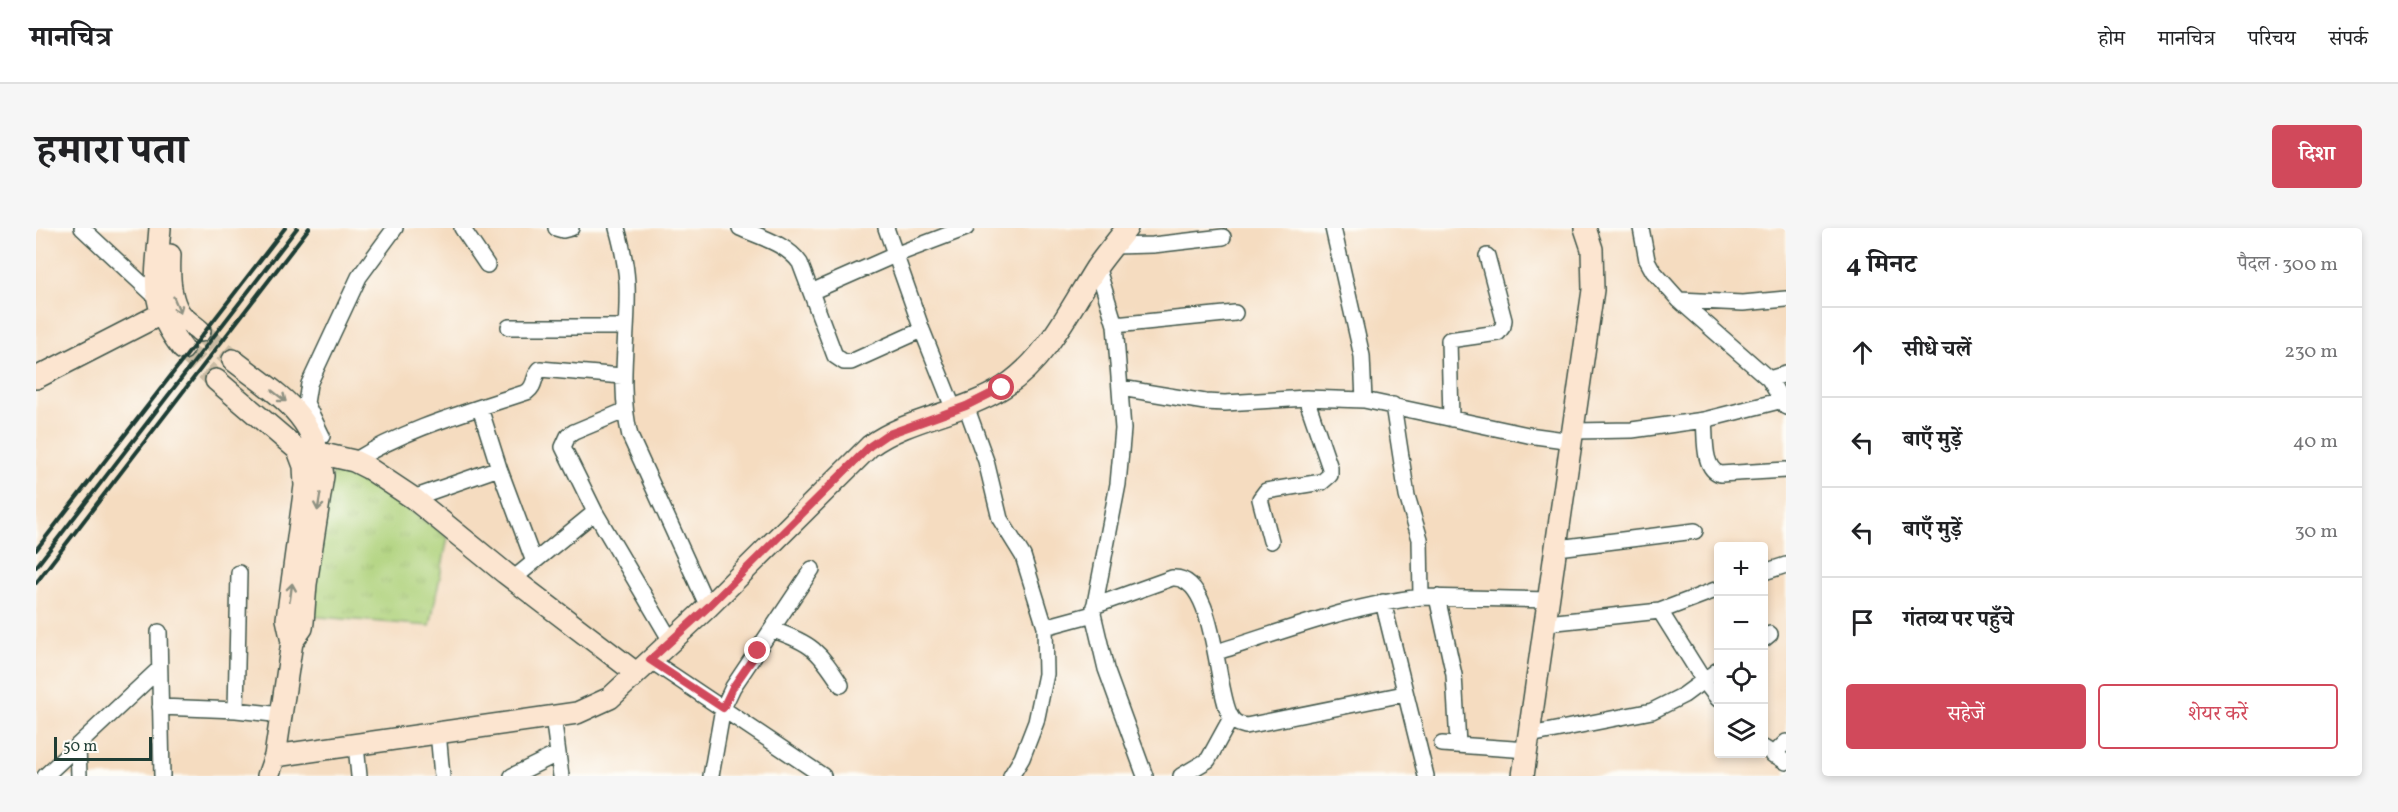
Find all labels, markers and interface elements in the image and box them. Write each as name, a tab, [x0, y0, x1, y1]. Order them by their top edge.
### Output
text: मानचित्र	[30, 19, 112, 58]
text: होम	[2098, 25, 2125, 54]
text: मानचित्र	[2158, 25, 2215, 54]
text: परिचय	[2248, 25, 2296, 54]
text: संपर्क	[2329, 25, 2368, 54]
text: हमारा पता	[36, 123, 187, 182]
button: दिशा	[2272, 125, 2362, 188]
text: 4 मिनट	[1846, 247, 1916, 283]
text: पैदल · 300 m	[2237, 251, 2338, 279]
one-way arrow	[172, 295, 183, 313]
text: सीधे चलें	[1903, 335, 1971, 366]
icon: ahead	[1846, 336, 1879, 369]
text: 230 m	[2284, 338, 2338, 366]
route start	[988, 374, 1014, 400]
one-way arrow	[270, 389, 286, 402]
text: बाएँ मुड़ें	[1903, 425, 1962, 456]
icon: left	[1846, 426, 1879, 459]
text: 40 m	[2293, 428, 2338, 456]
one-way arrow	[313, 492, 324, 512]
text: बाएँ मुड़ें	[1903, 515, 1962, 546]
icon: left	[1846, 516, 1879, 549]
text: 30 m	[2294, 518, 2338, 546]
map controls	[1714, 542, 1768, 758]
button: +	[1714, 542, 1768, 596]
one-way arrow	[285, 582, 296, 602]
button: −	[1714, 596, 1768, 650]
text: गंतव्य पर पहुँचे	[1903, 605, 2014, 636]
icon: arrive	[1846, 606, 1879, 639]
route end	[744, 637, 770, 663]
button: locate	[1714, 650, 1768, 704]
button: सहेजें	[1846, 684, 2086, 749]
button: शेयर करें	[2098, 684, 2338, 749]
button: layers	[1714, 704, 1768, 758]
scale bar	[54, 734, 152, 762]
text: 50 m	[63, 736, 97, 758]

